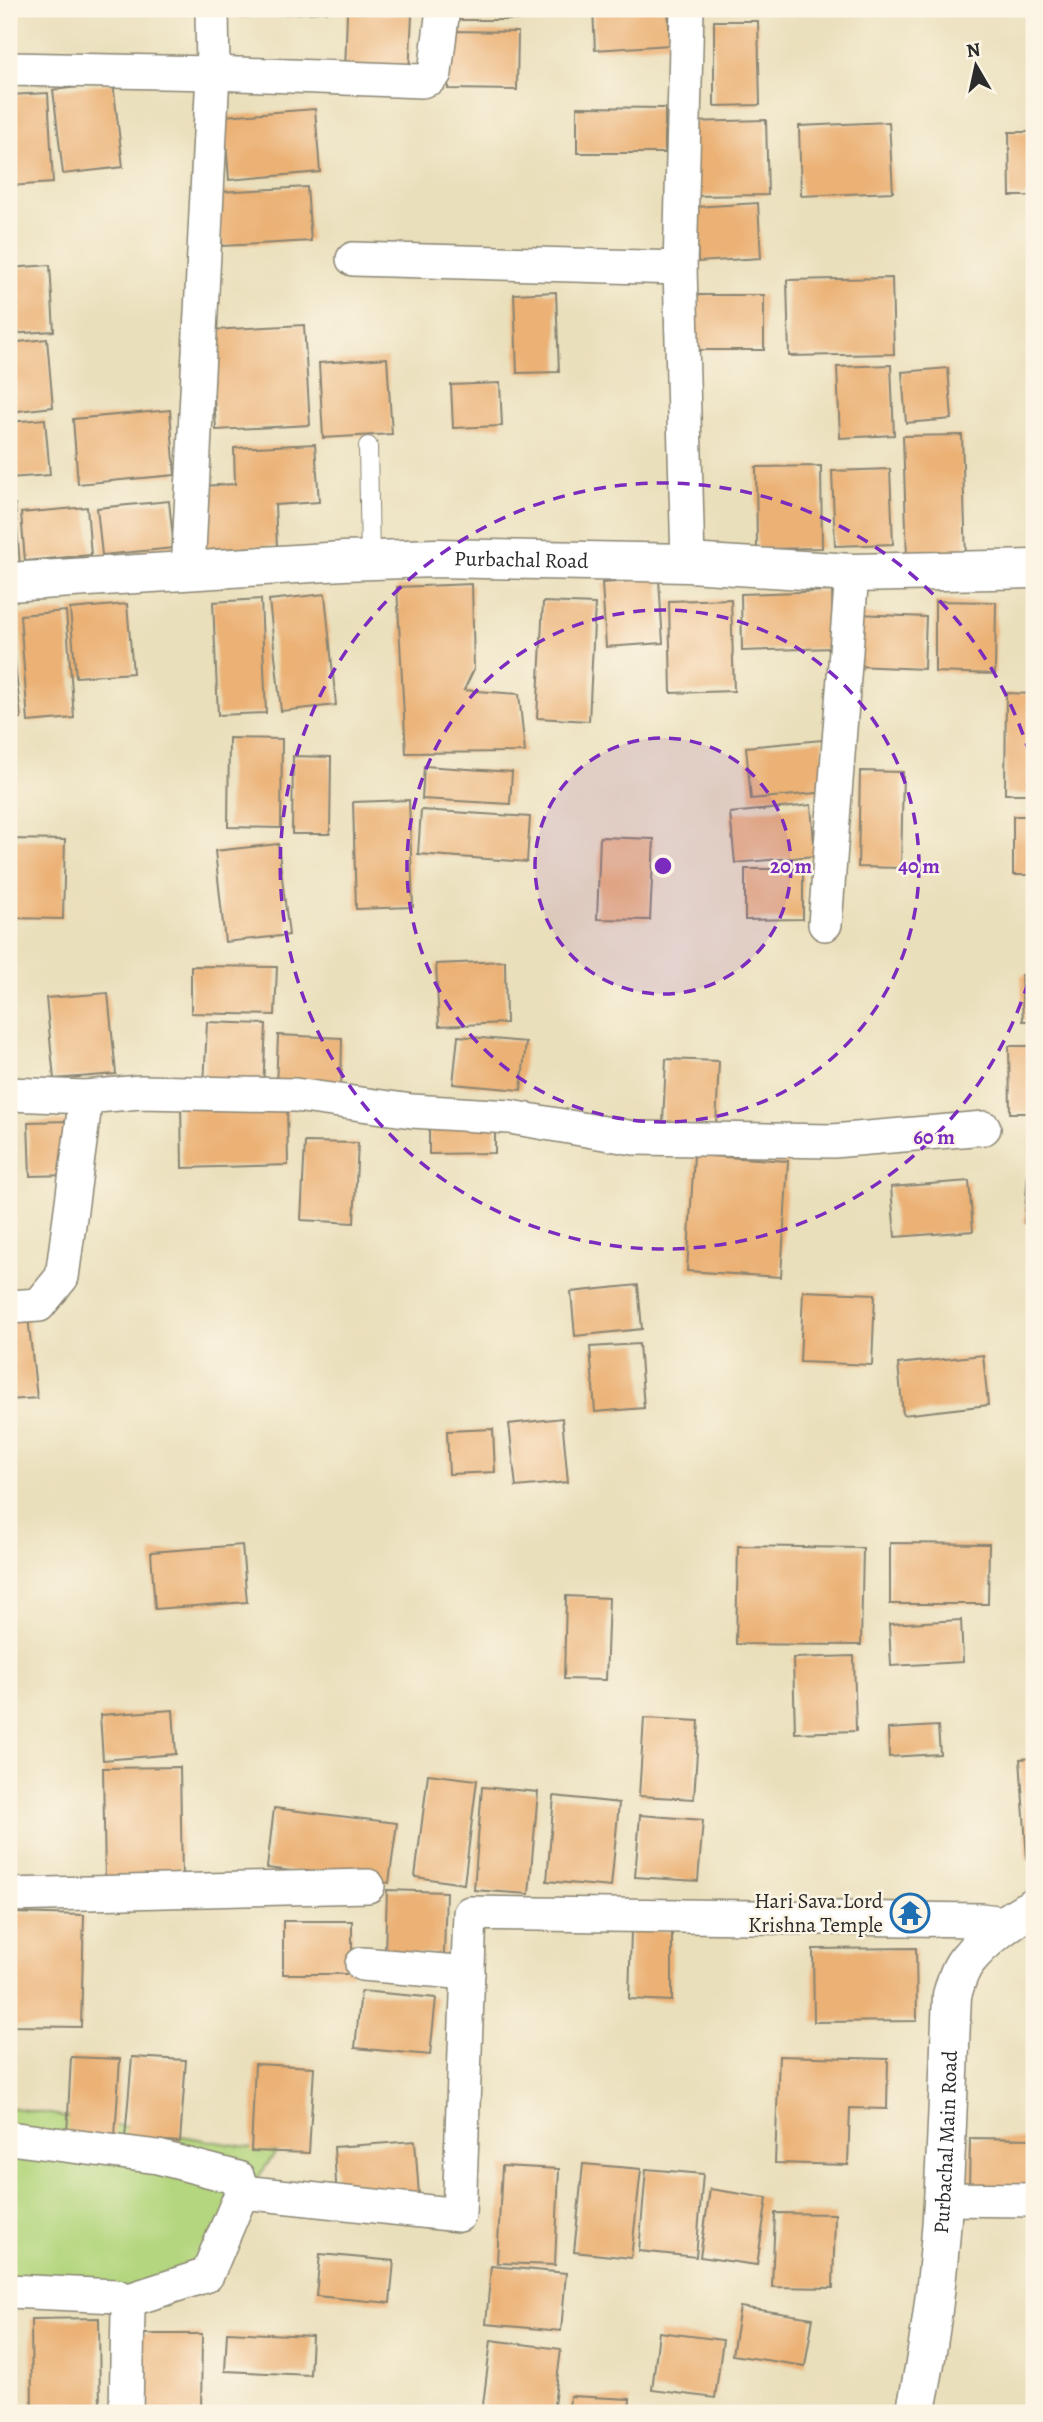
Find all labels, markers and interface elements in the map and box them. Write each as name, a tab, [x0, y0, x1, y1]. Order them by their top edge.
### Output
north arrow	[942, 32, 1012, 102]
text: N	[965, 36, 983, 64]
street label: Purbachal Road	[454, 544, 589, 575]
text: 20 m	[770, 852, 812, 880]
text: 40 m	[898, 852, 940, 880]
centre of rings	[651, 854, 675, 878]
text: 60 m	[913, 1123, 955, 1151]
place label: Hari Sava.Lord Krishna Temple	[748, 1887, 884, 1939]
temple icon: Hari Sava.Lord Krishna Temple	[889, 1892, 931, 1934]
street label: Purbachal Main Road	[927, 2049, 964, 2235]

